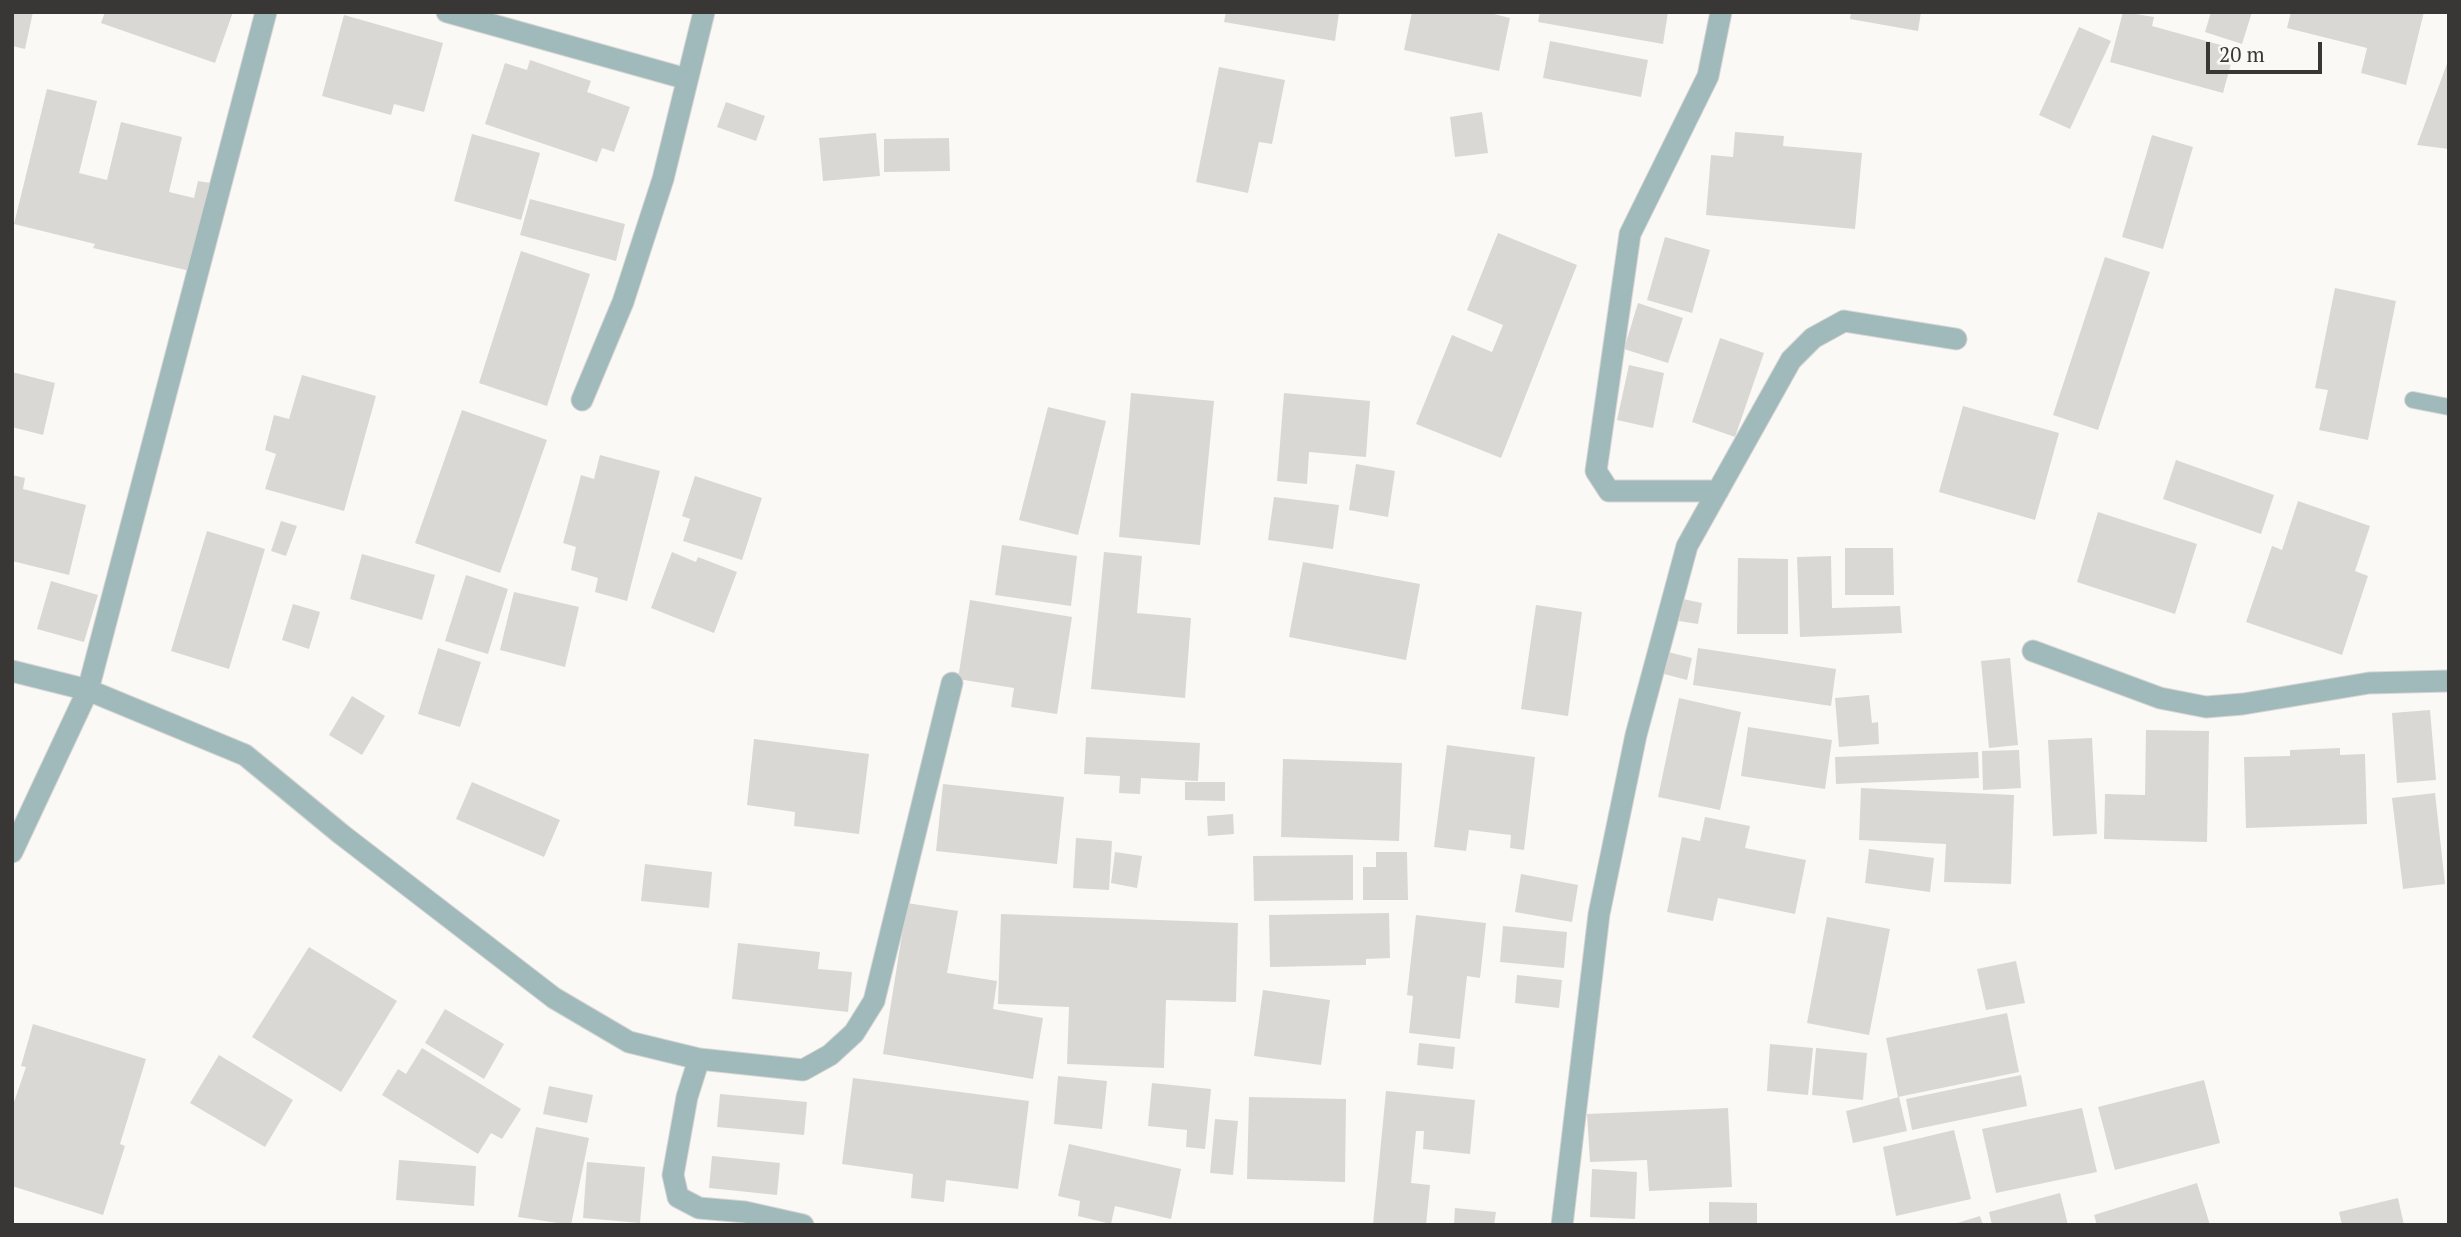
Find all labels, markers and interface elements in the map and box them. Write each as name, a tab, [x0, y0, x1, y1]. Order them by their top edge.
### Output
scale bar	[2209, 28, 2324, 72]
text: 20 m	[2219, 40, 2265, 68]

